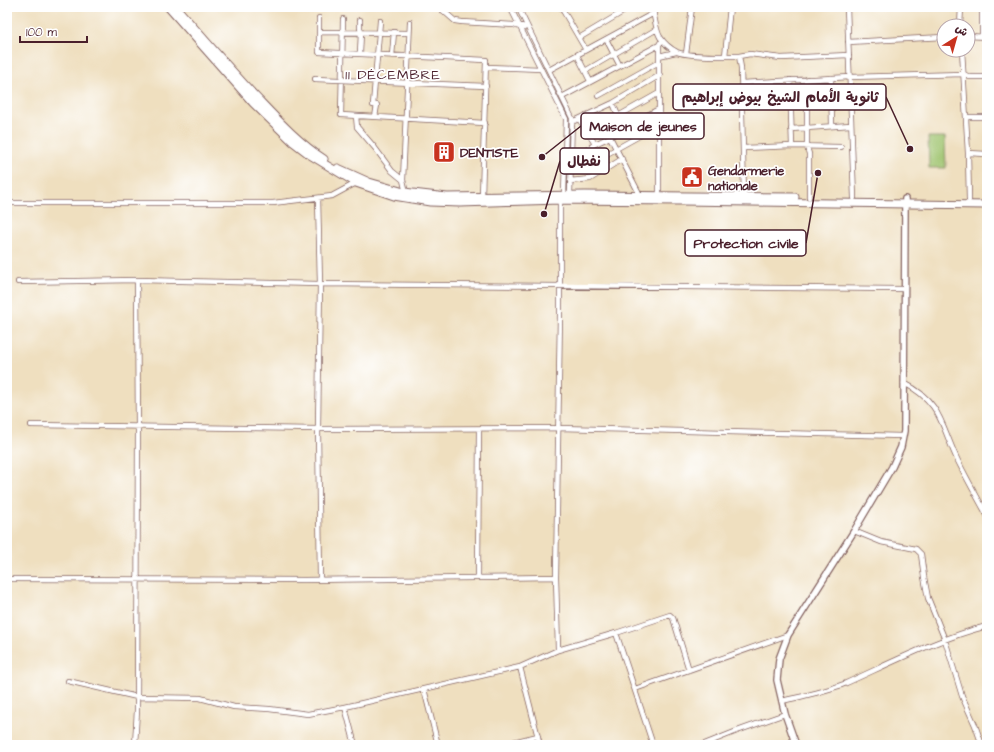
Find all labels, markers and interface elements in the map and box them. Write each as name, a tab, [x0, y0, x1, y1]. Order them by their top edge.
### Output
scale bar	[20, 18, 87, 44]
north arrow	[936, 18, 976, 58]
text: ش	[952, 21, 971, 40]
text: 100 m	[26, 24, 57, 41]
district label: 11 DÉCEMBRE	[345, 65, 441, 85]
callout: ثانوية الأمام الشيخ بيوض إبراهيم	[673, 84, 886, 110]
text: ثانوية الأمام الشيخ بيوض إبراهيم	[682, 87, 879, 108]
callout: Maison de jeunes	[581, 113, 704, 139]
text: Maison de jeunes	[589, 117, 697, 137]
building icon: DENTISTE	[431, 139, 457, 165]
place label: DENTISTE	[460, 144, 519, 162]
callout: نفطال	[560, 148, 609, 174]
text: نفطال	[567, 152, 601, 172]
place label: Gendarmerie nationale	[708, 162, 784, 195]
public building icon: Gendarmerie nationale	[679, 164, 705, 190]
callout: Protection civile	[685, 230, 806, 256]
text: Protection civile	[693, 234, 799, 254]

